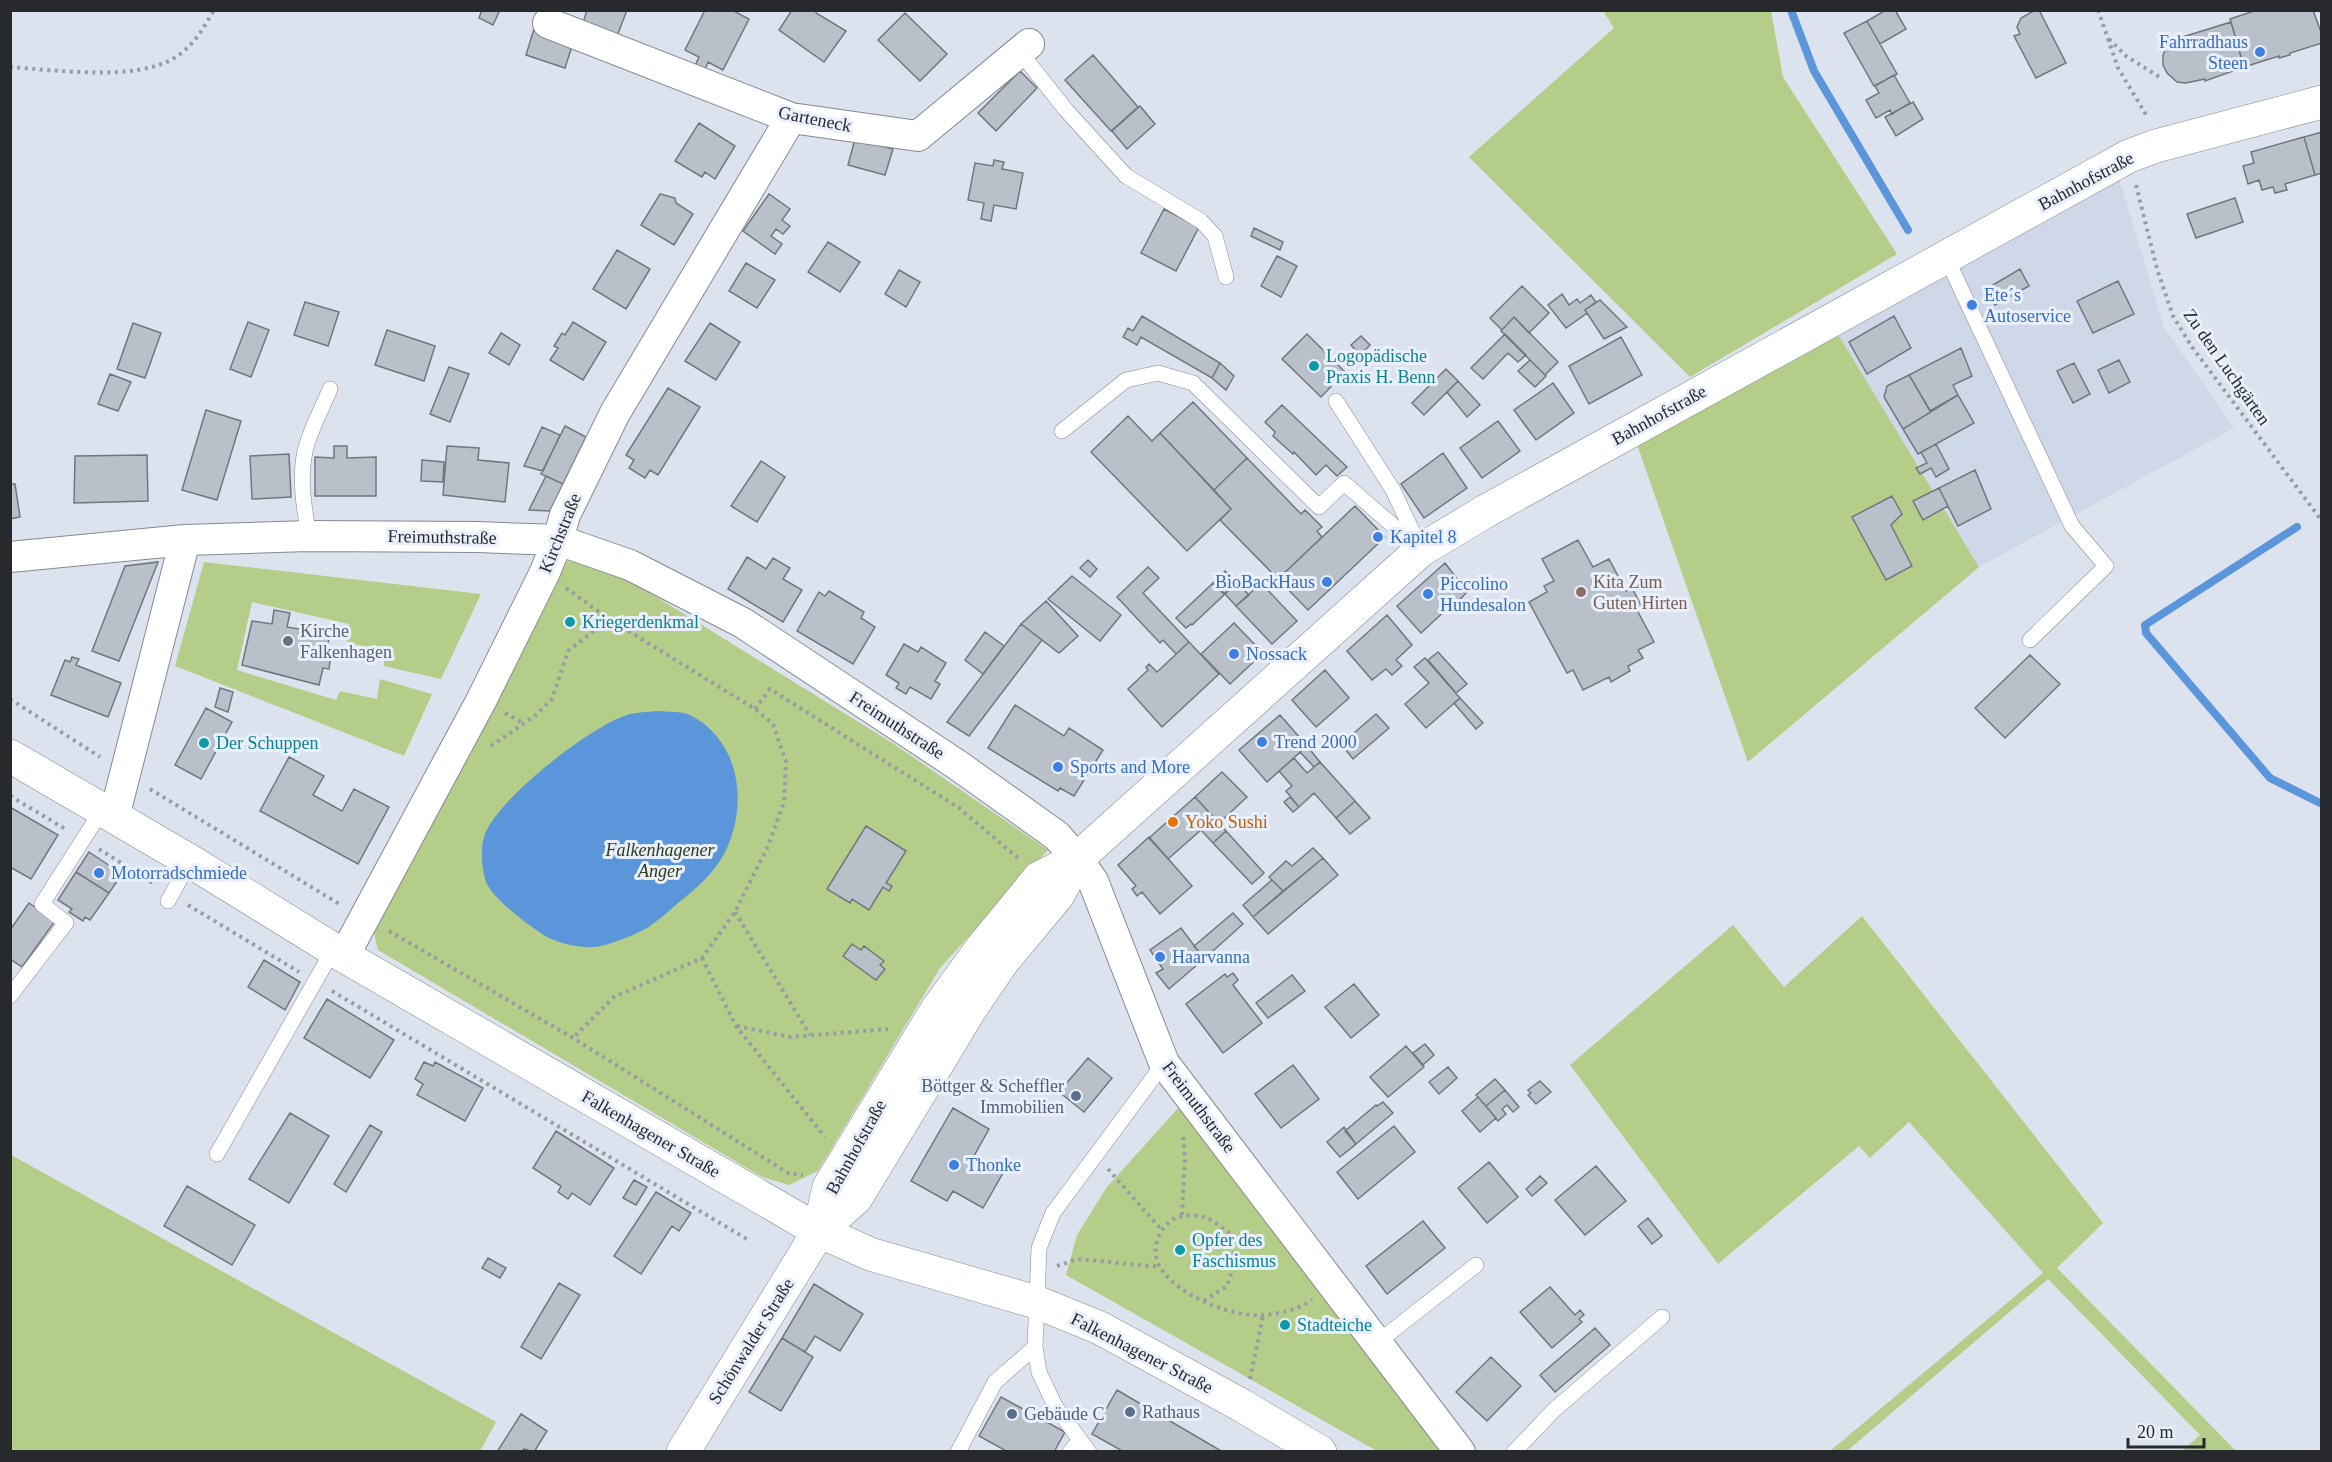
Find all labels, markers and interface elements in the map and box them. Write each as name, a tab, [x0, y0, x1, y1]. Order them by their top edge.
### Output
place label: Fahrradhaus Steen	[2159, 32, 2248, 73]
marker: Fahrradhaus Steen	[2253, 45, 2267, 59]
street label: Garteneck	[777, 102, 853, 136]
street label: Bahnhofstraße	[2035, 148, 2137, 214]
place label: Ete´s Autoservice	[1984, 285, 2071, 326]
marker: Ete´s Autoservice	[1965, 298, 1979, 312]
street label: Zu den Luchgärten	[2180, 305, 2274, 429]
place label: Logopädische Praxis H. Benn	[1326, 346, 1436, 387]
marker: Logopädische Praxis H. Benn	[1307, 359, 1321, 373]
street label: Bahnhofstraße	[1608, 381, 1710, 449]
street label: Kirchstraße	[535, 490, 585, 576]
street label: Freimuthstraße	[387, 526, 497, 548]
place label: Kapitel 8	[1390, 527, 1456, 547]
marker: Kapitel 8	[1371, 530, 1385, 544]
place label: BioBackHaus	[1215, 572, 1315, 592]
place label: Kita Zum Guten Hirten	[1593, 572, 1687, 613]
place label: Piccolino Hundesalon	[1440, 574, 1526, 615]
marker: BioBackHaus	[1320, 575, 1334, 589]
marker: Kita Zum Guten Hirten	[1574, 585, 1588, 599]
marker: Piccolino Hundesalon	[1421, 587, 1435, 601]
place label: Kriegerdenkmal	[582, 612, 699, 632]
marker: Kriegerdenkmal	[563, 615, 577, 629]
place label: Kirche Falkenhagen	[300, 621, 392, 662]
marker: Kirche Falkenhagen	[281, 634, 295, 648]
place label: Nossack	[1246, 644, 1307, 664]
marker: Nossack	[1227, 647, 1241, 661]
street label: Freimuthstraße	[846, 687, 948, 763]
place label: Trend 2000	[1274, 732, 1357, 752]
place label: Der Schuppen	[216, 733, 318, 753]
marker: Trend 2000	[1255, 735, 1269, 749]
marker: Der Schuppen	[197, 736, 211, 750]
place label: Sports and More	[1070, 757, 1190, 777]
marker: Sports and More	[1051, 760, 1065, 774]
place label: Yoko Sushi	[1185, 812, 1268, 832]
marker: Yoko Sushi	[1166, 815, 1180, 829]
park label: Falkenhagener Anger	[605, 840, 715, 881]
place label: Motorradschmiede	[111, 863, 247, 883]
marker: Motorradschmiede	[92, 866, 106, 880]
place label: Haarvanna	[1172, 947, 1250, 967]
marker: Haarvanna	[1153, 950, 1167, 964]
street label: Freimuthstraße	[1158, 1057, 1240, 1157]
place label: Böttger & Scheffler Immobilien	[921, 1076, 1064, 1117]
street label: Falkenhagener Straße	[578, 1086, 724, 1182]
marker: Böttger & Scheffler Immobilien	[1069, 1089, 1083, 1103]
street label: Bahnhofstraße	[822, 1096, 890, 1198]
place label: Thonke	[966, 1155, 1021, 1175]
marker: Thonke	[947, 1158, 961, 1172]
place label: Opfer des Faschismus	[1192, 1230, 1276, 1271]
marker: Opfer des Faschismus	[1173, 1243, 1187, 1257]
street label: Schönwalder Straße	[704, 1274, 798, 1408]
street label: Falkenhagener Straße	[1068, 1309, 1216, 1397]
place label: Stadteiche	[1297, 1315, 1372, 1335]
marker: Stadteiche	[1278, 1318, 1292, 1332]
place label: Rathaus	[1142, 1402, 1200, 1422]
place label: Gebäude C	[1024, 1404, 1104, 1424]
marker: Rathaus	[1123, 1405, 1137, 1419]
marker: Gebäude C	[1005, 1407, 1019, 1421]
scale bar	[2128, 1411, 2204, 1449]
text: 20 m	[2137, 1422, 2174, 1442]

